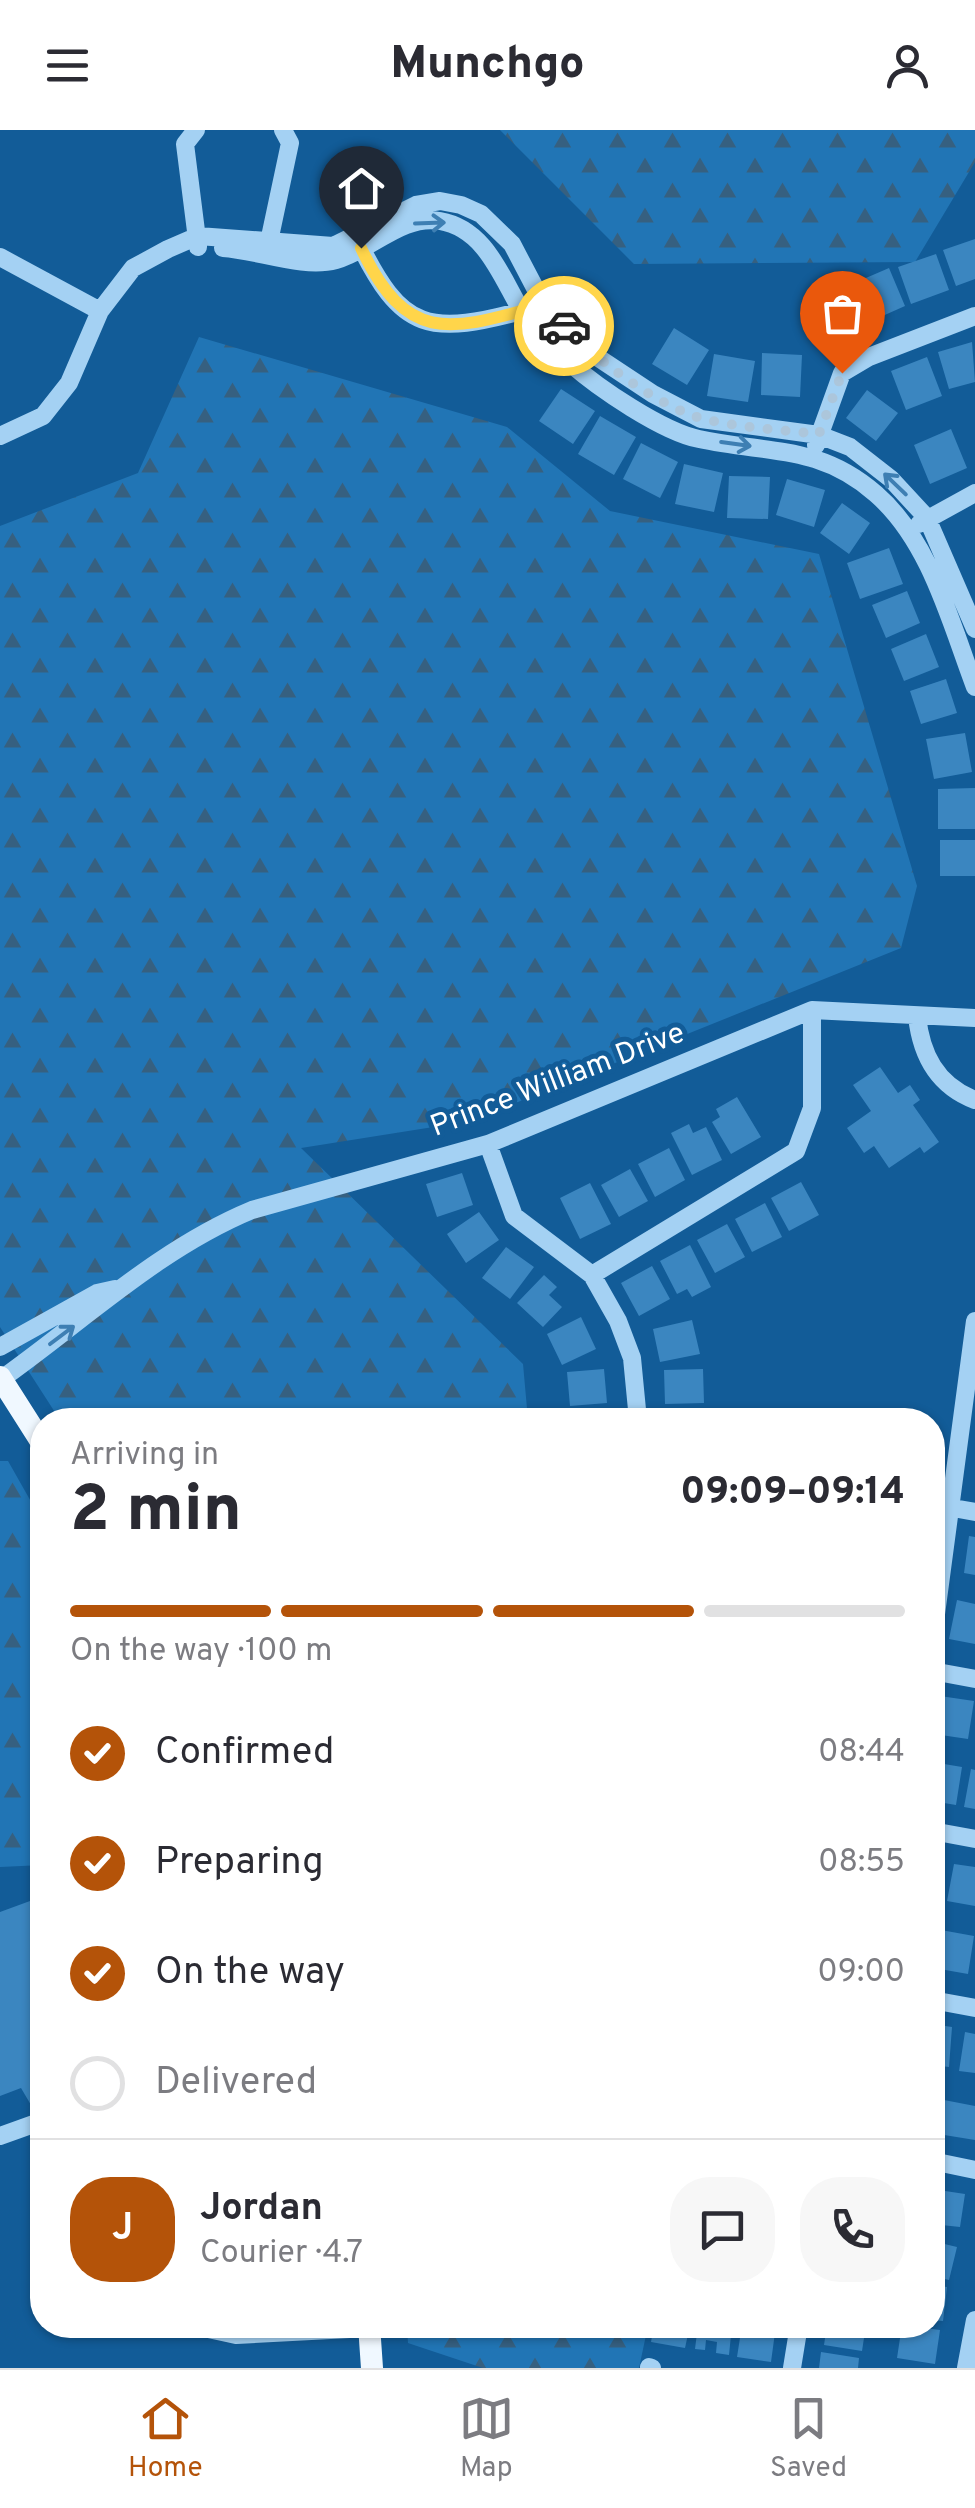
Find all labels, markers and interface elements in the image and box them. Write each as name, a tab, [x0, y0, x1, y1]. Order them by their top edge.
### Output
text: Munchgo	[390, 37, 585, 94]
icon: menu	[40, 38, 95, 93]
icon: person	[880, 38, 935, 93]
pin	[319, 146, 404, 249]
icon: home	[334, 161, 389, 216]
one-way arrow	[413, 214, 446, 233]
pin	[800, 271, 885, 374]
courier	[514, 276, 614, 376]
icon: bag	[815, 286, 870, 341]
icon: car	[537, 299, 592, 354]
one-way arrow	[719, 436, 752, 454]
one-way arrow	[883, 472, 907, 496]
street label: Prince William Drive	[426, 1016, 690, 1146]
one-way arrow	[48, 1325, 75, 1346]
text: Arriving in	[70, 1436, 219, 1476]
text: 09:09–09:14	[680, 1469, 905, 1518]
text: 2 min	[70, 1472, 242, 1554]
text: On the way · 100 m	[70, 1632, 332, 1672]
icon: check	[70, 1726, 125, 1781]
text: Confirmed	[155, 1729, 334, 1778]
text: 08:44	[818, 1733, 905, 1773]
icon: check	[70, 1836, 125, 1891]
text: Preparing	[155, 1839, 324, 1888]
text: 08:55	[818, 1843, 905, 1883]
icon: check	[70, 1946, 125, 2001]
text: On the way	[155, 1949, 345, 1998]
text: 09:00	[817, 1953, 905, 1993]
text: Delivered	[155, 2059, 317, 2108]
button: chat	[670, 2177, 775, 2282]
button: phone	[800, 2177, 905, 2282]
text: Jordan	[200, 2185, 323, 2234]
text: J	[112, 2205, 133, 2254]
text: Courier · 4.7	[200, 2234, 363, 2274]
tab: Home	[128, 2391, 202, 2487]
tab: Map	[459, 2391, 514, 2487]
tab: Saved	[770, 2391, 847, 2487]

